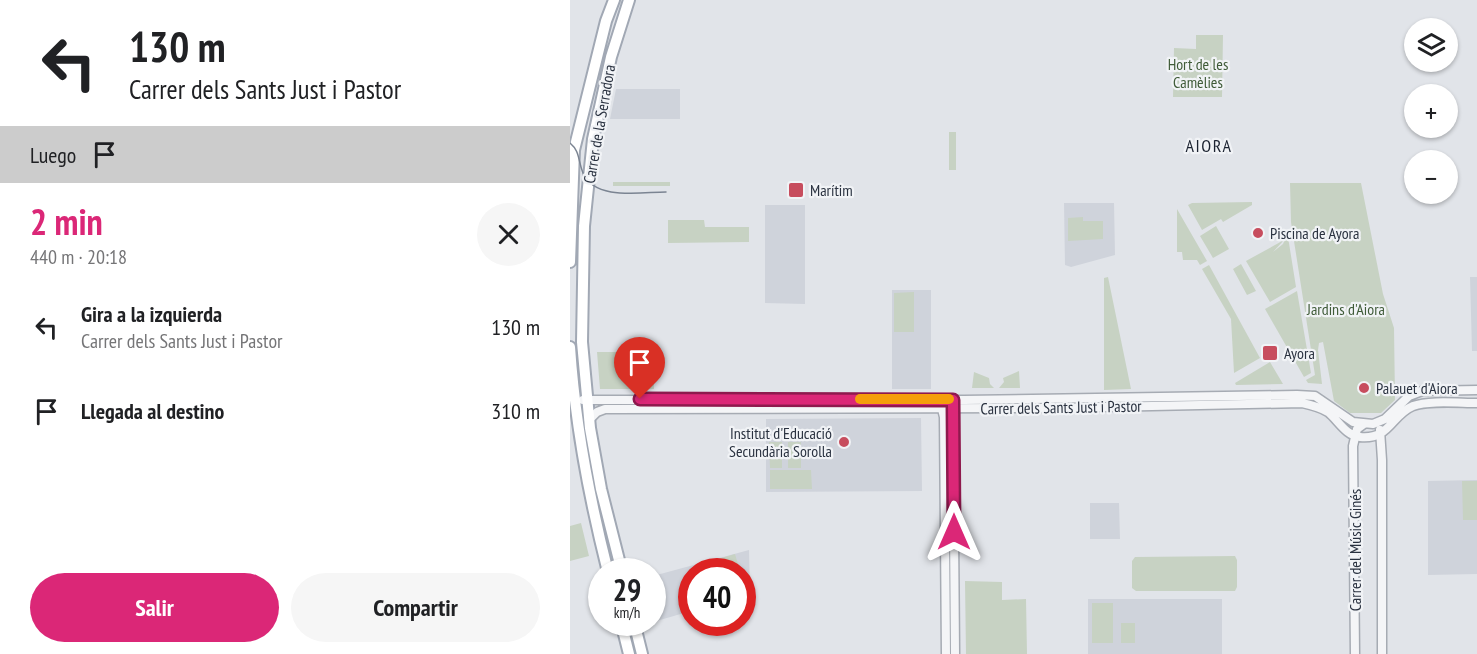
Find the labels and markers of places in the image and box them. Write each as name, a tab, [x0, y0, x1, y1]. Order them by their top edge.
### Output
place label: Marítim	[810, 180, 853, 200]
marker: Marítim	[787, 181, 805, 199]
place label: Piscina de Ayora	[1270, 223, 1359, 243]
marker: Piscina de Ayora	[1251, 226, 1265, 240]
pin	[614, 337, 665, 399]
place label: Ayora	[1284, 343, 1315, 363]
marker: Ayora	[1261, 344, 1279, 362]
place label: Palauet d'Aiora	[1376, 378, 1458, 398]
marker: Palauet d'Aiora	[1357, 381, 1371, 395]
place label: Institut d'Educació Secundària Sorolla	[729, 423, 832, 461]
marker: Institut d'Educació Secundària Sorolla	[837, 435, 851, 449]

